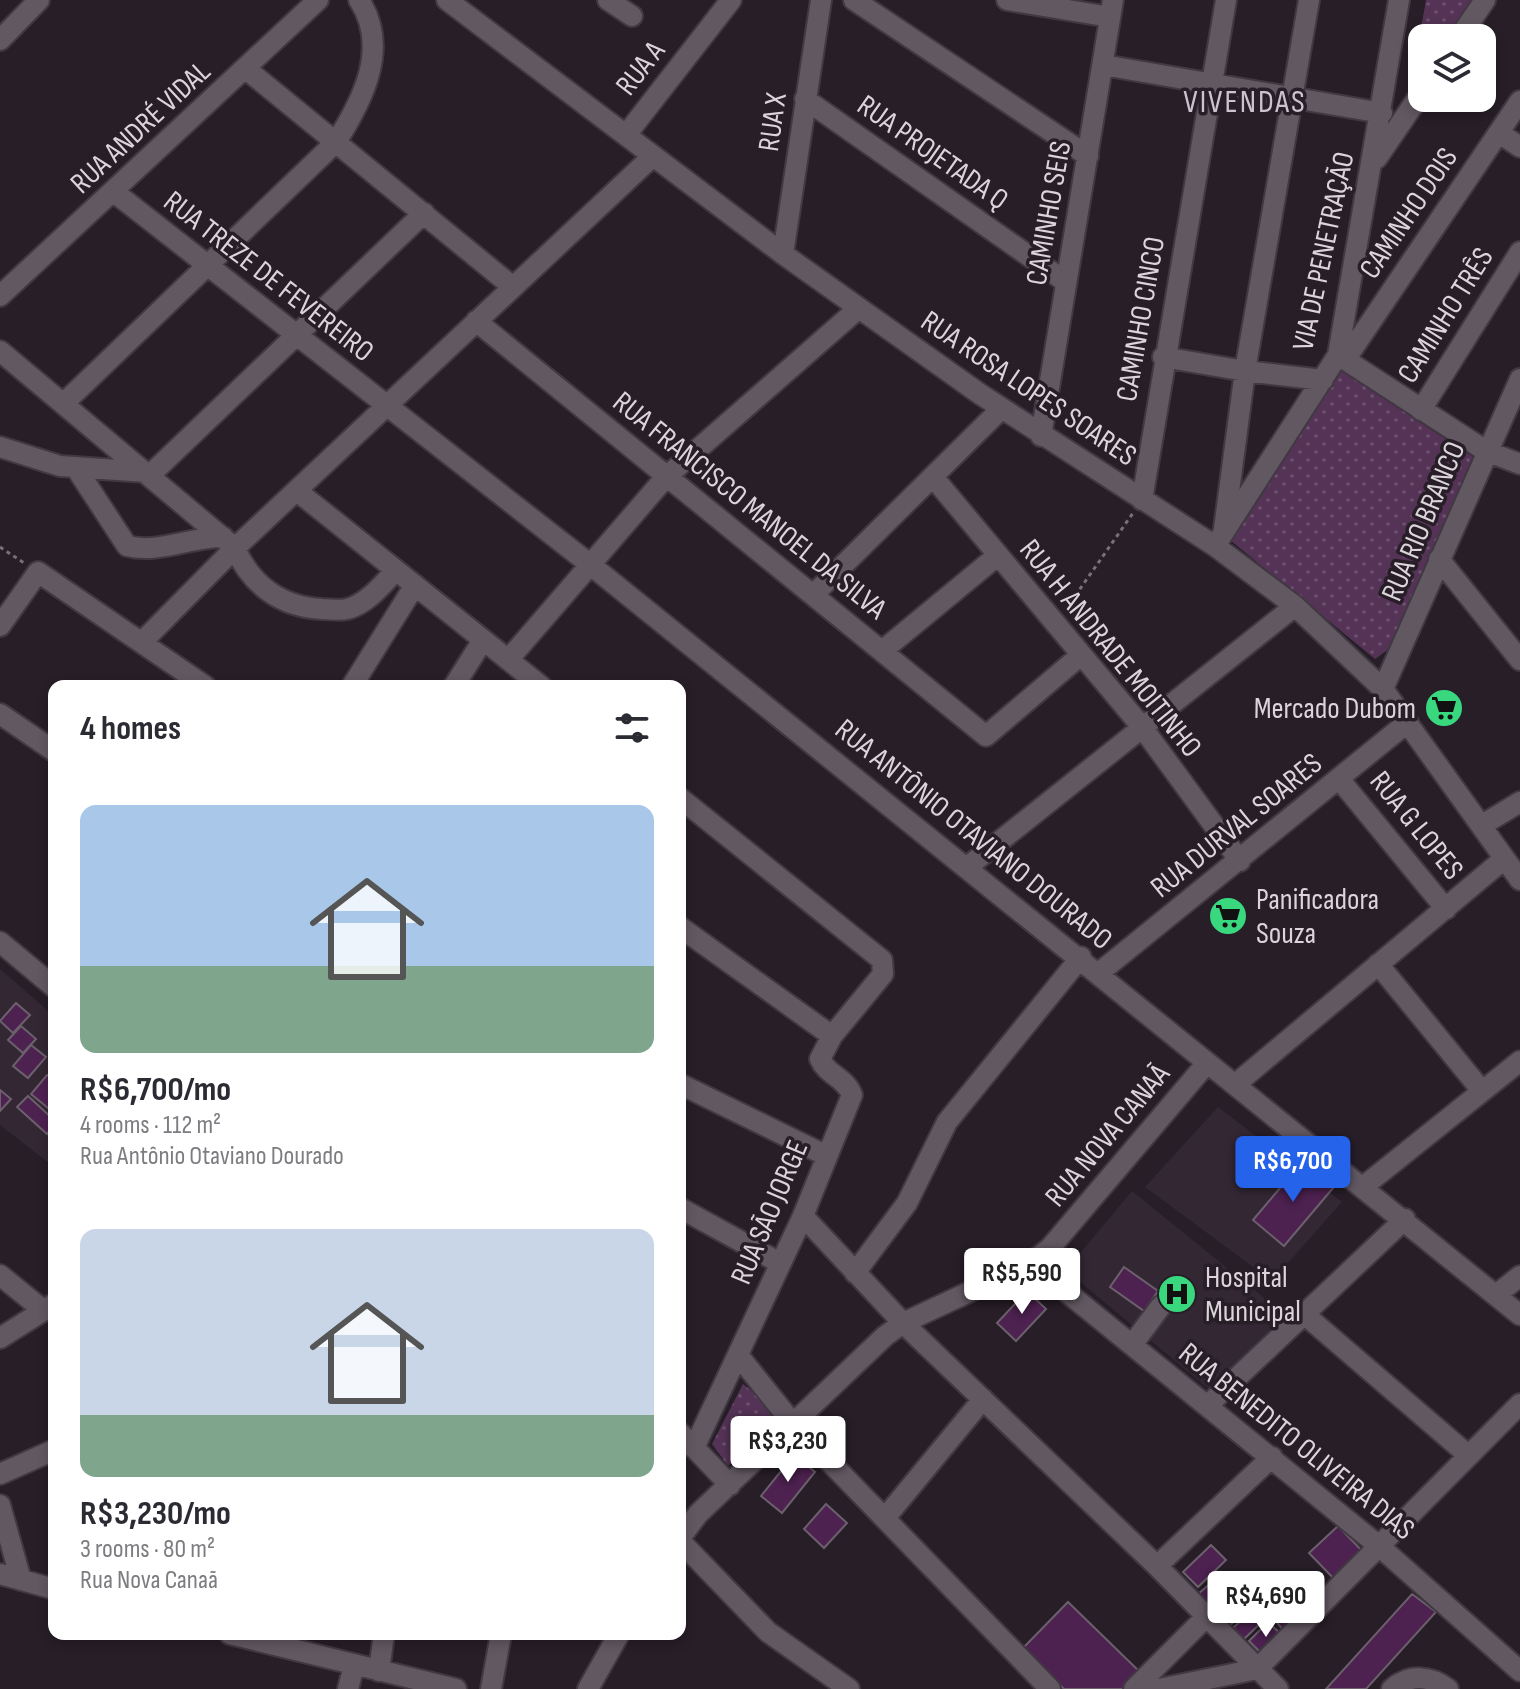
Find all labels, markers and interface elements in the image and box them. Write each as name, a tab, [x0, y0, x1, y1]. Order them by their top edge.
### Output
map controls	[1408, 24, 1496, 112]
button: layers	[1408, 24, 1496, 112]
street label: RUA A	[609, 34, 673, 103]
street label: RUA ANDRÉ VIDAL	[63, 54, 218, 201]
district label: VIVENDAS	[1183, 83, 1307, 122]
street label: RUA PROJETADA Q	[850, 88, 1015, 218]
street label: RUA X	[751, 90, 795, 154]
street label: CAMINHO SEIS	[1019, 138, 1079, 288]
street label: CAMINHO DOIS	[1352, 141, 1466, 286]
street label: VIA DE PENETRAÇÃO	[1285, 149, 1363, 354]
street label: RUA TREZE DE FEVEREIRO	[156, 184, 381, 370]
street label: CAMINHO CINCO	[1109, 234, 1173, 404]
street label: CAMINHO TRÊS	[1390, 241, 1502, 390]
street label: RUA ROSA LOPES SOARES	[914, 303, 1143, 474]
street label: RUA FRANCISCO MANOEL DA SILVA	[605, 384, 894, 627]
street label: RUA RIO BRANCO	[1374, 436, 1474, 607]
street label: RUA H ANDRADE MOITINHO	[1011, 533, 1209, 765]
supermarket icon: Mercado Dubom	[1423, 687, 1465, 729]
place label: Mercado Dubom	[1254, 691, 1416, 727]
icon: filters	[610, 706, 654, 750]
text: 4 homes	[80, 708, 181, 749]
street label: RUA ANTÔNIO OTAVIANO DOURADO	[827, 712, 1119, 958]
street label: RUA DURVAL SOARES	[1144, 746, 1330, 906]
street label: RUA G LOPES	[1362, 764, 1471, 887]
icon: home	[295, 857, 439, 1001]
place label: Panificadora Souza	[1256, 882, 1379, 952]
supermarket icon: Panificadora Souza	[1207, 895, 1249, 937]
street label: RUA NOVA CANAÃ	[1038, 1057, 1178, 1214]
text: R$6,700/mo	[80, 1069, 231, 1110]
text: 4 rooms · 112 m²	[80, 1110, 221, 1141]
street label: RUA SÃO JORGE	[723, 1135, 816, 1290]
pin: R$6,700	[1219, 1136, 1367, 1204]
text: Rua Antônio Otaviano Dourado	[80, 1141, 344, 1172]
text: R$6,700	[1253, 1146, 1333, 1177]
pin: R$5,590	[948, 1248, 1096, 1316]
text: R$5,590	[982, 1258, 1062, 1289]
place label: Hospital Municipal	[1205, 1260, 1301, 1330]
hospital icon: Hospital Municipal	[1156, 1273, 1198, 1315]
icon: home	[295, 1281, 439, 1425]
street label: RUA BENEDITO OLIVEIRA DIAS	[1171, 1336, 1422, 1548]
pin: R$3,230	[714, 1416, 862, 1484]
text: R$3,230	[749, 1426, 827, 1457]
text: R$3,230/mo	[80, 1493, 231, 1534]
text: 3 rooms · 80 m²	[80, 1534, 215, 1565]
text: Rua Nova Canaã	[80, 1565, 218, 1596]
pin: R$4,690	[1192, 1571, 1340, 1639]
text: R$4,690	[1226, 1581, 1306, 1612]

